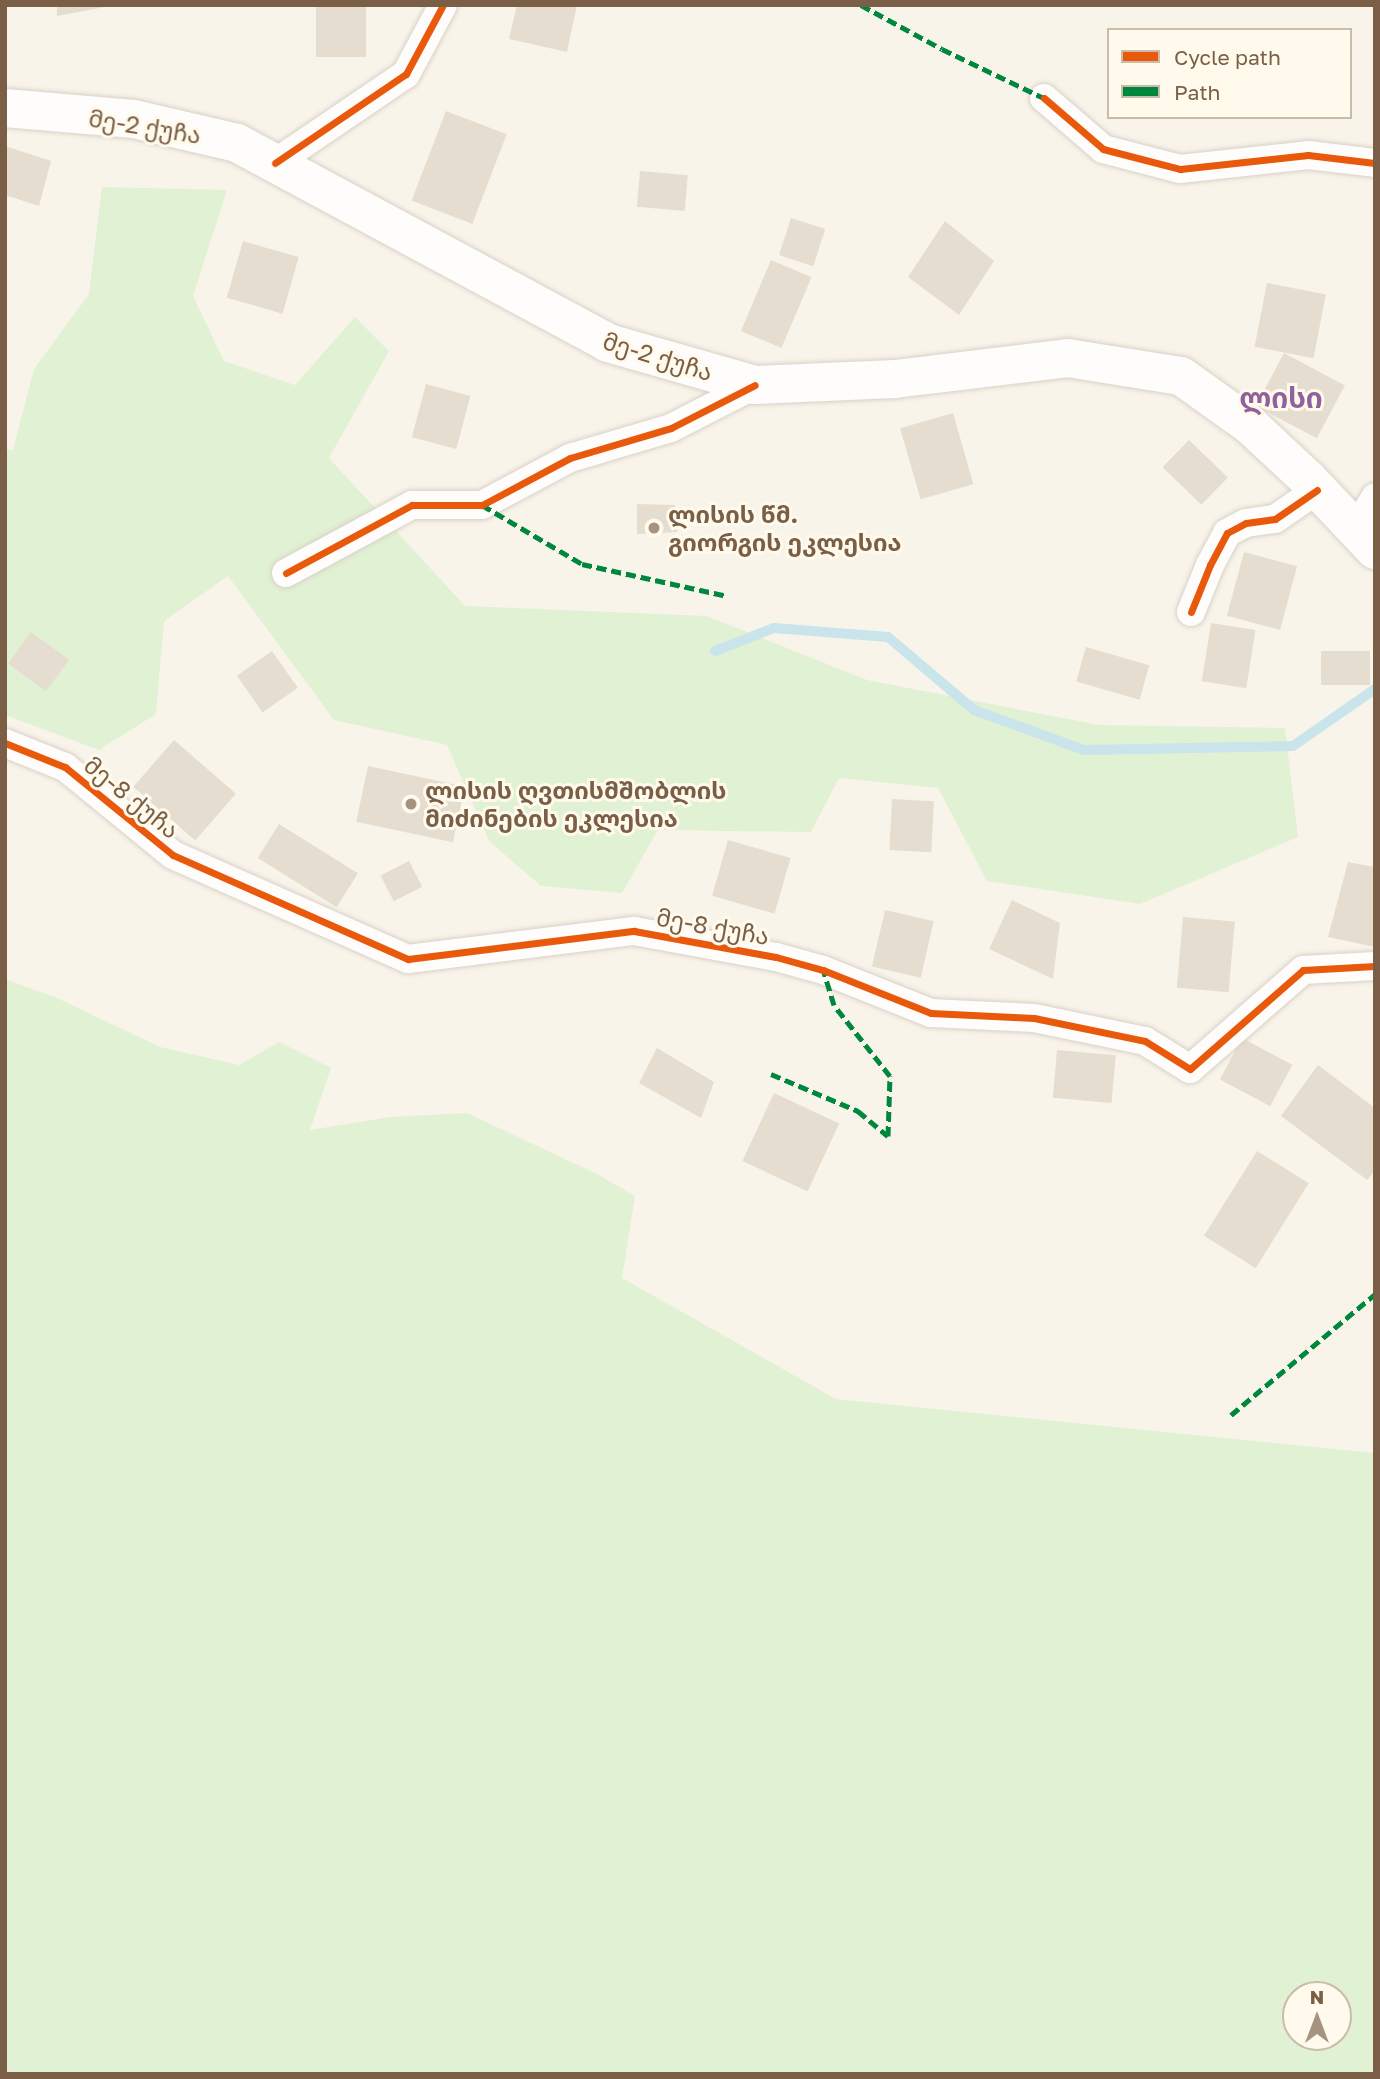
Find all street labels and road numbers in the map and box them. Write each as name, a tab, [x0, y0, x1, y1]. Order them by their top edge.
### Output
street label: მე-2 ქუჩა	[87, 103, 203, 149]
street label: მე-2 ქუჩა	[600, 326, 716, 386]
street label: მე-8 ქუჩა	[79, 750, 185, 844]
street label: მე-8 ქუჩა	[654, 902, 772, 950]

